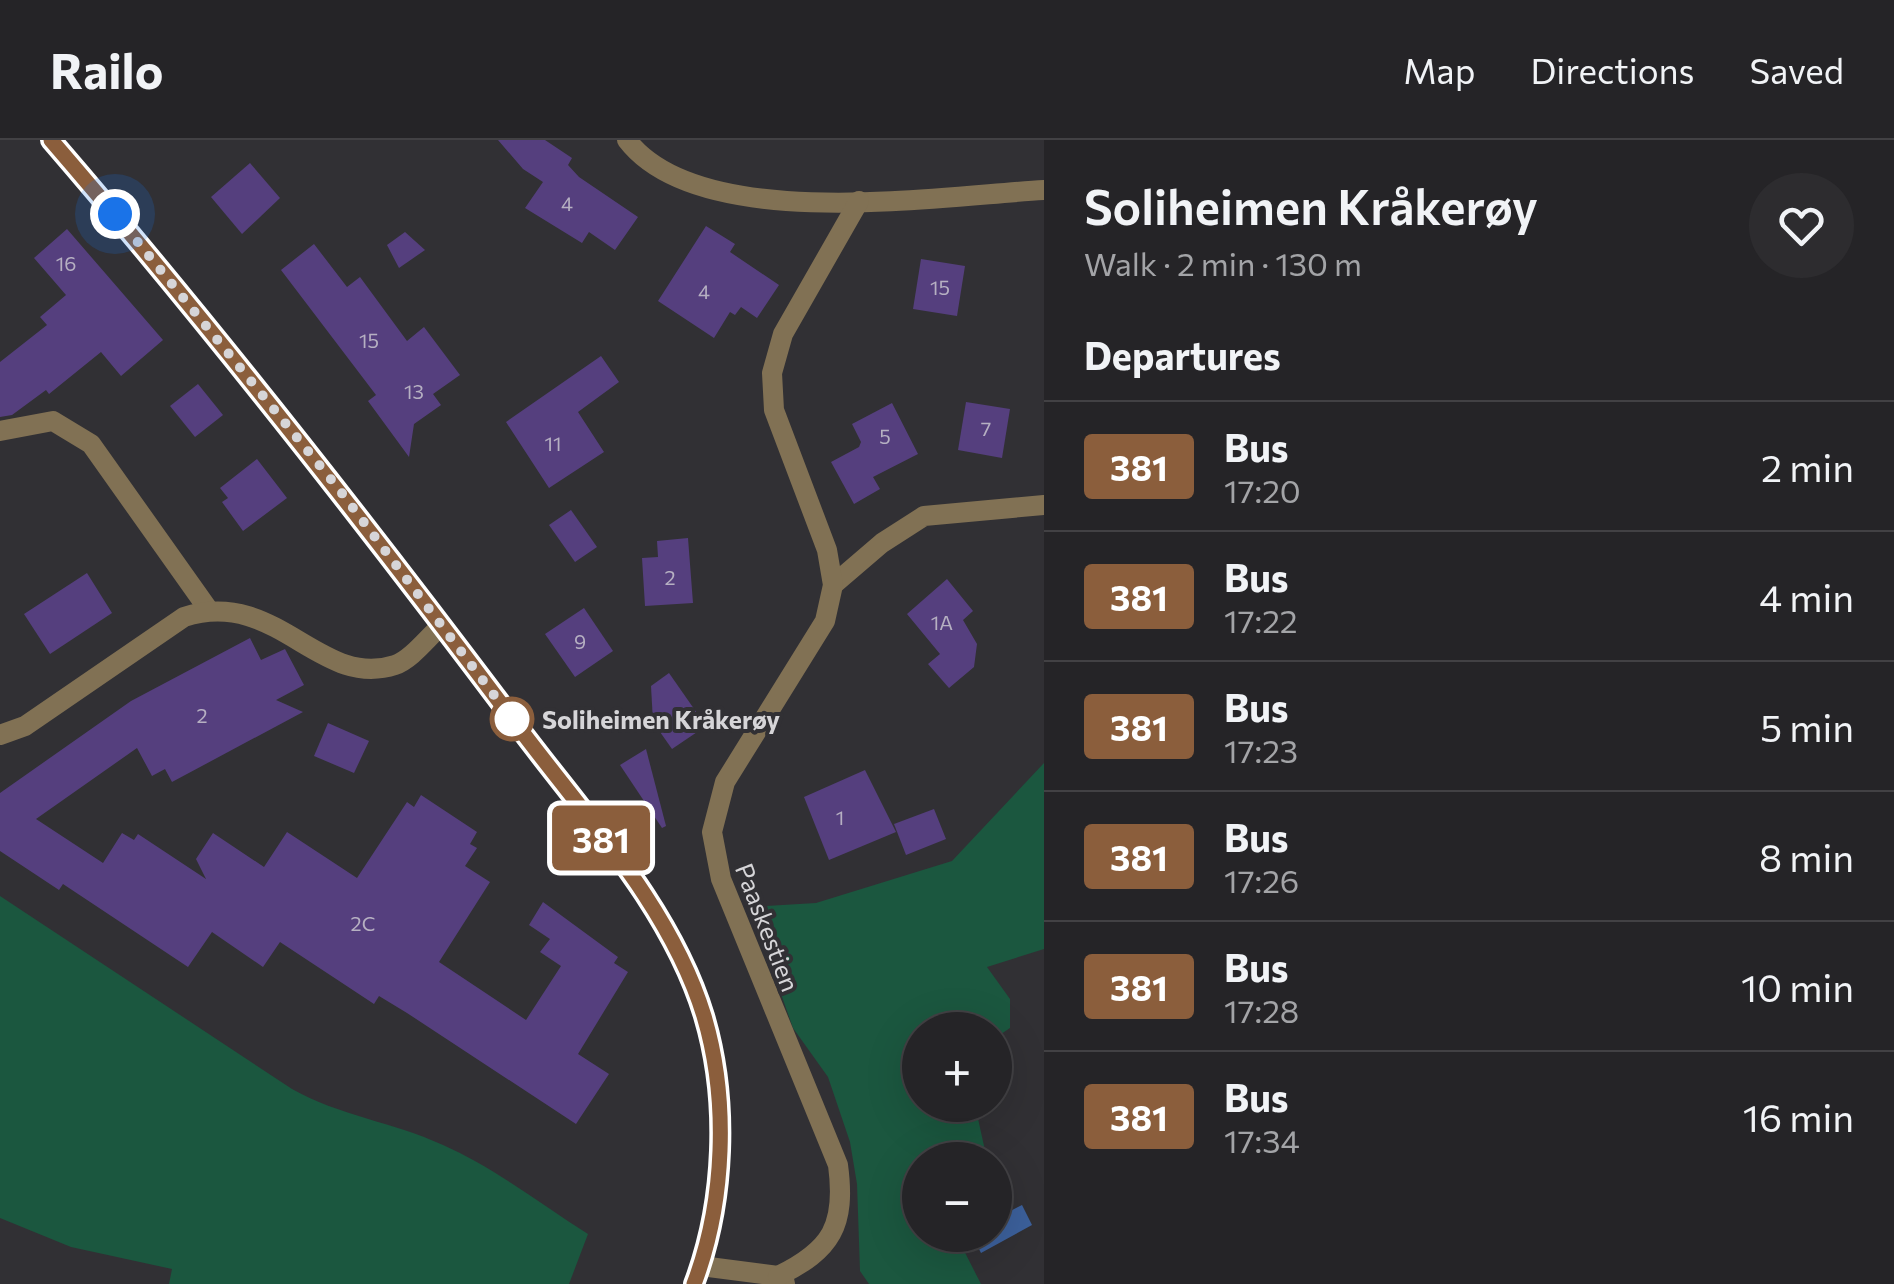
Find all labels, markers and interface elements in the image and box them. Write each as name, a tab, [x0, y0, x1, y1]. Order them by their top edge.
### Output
text: Railo	[50, 40, 163, 99]
text: Map	[1403, 48, 1475, 91]
text: Directions	[1530, 48, 1695, 91]
text: Saved	[1750, 48, 1844, 91]
button: heart	[1749, 173, 1854, 278]
text: Soliheimen Kråkerøy	[1084, 176, 1538, 235]
your location	[90, 189, 140, 239]
house number: 4	[561, 191, 573, 215]
text: Walk · 2 min · 130 m	[1084, 243, 1362, 283]
house number: 16	[56, 251, 76, 275]
house number: 15	[930, 275, 950, 299]
house number: 4	[698, 279, 710, 303]
house number: 15	[359, 328, 379, 352]
text: Departures	[1084, 331, 1281, 378]
house number: 13	[404, 379, 424, 403]
house number: 7	[981, 416, 991, 440]
text: Bus	[1224, 423, 1289, 470]
house number: 5	[879, 424, 891, 448]
house number: 11	[544, 431, 562, 455]
text: 2 min	[1761, 443, 1854, 490]
text: 381	[1110, 445, 1168, 488]
text: 17:20	[1224, 470, 1301, 510]
text: Bus	[1224, 553, 1289, 600]
house number: 2	[664, 565, 676, 589]
text: 4 min	[1759, 573, 1854, 620]
text: 381	[1110, 575, 1168, 618]
text: 17:22	[1224, 600, 1298, 640]
house number: 1A	[931, 610, 953, 634]
house number: 9	[574, 629, 586, 653]
text: Bus	[1224, 683, 1289, 730]
marker: Soliheimen Kråkerøy	[491, 698, 533, 740]
house number: 2	[196, 703, 208, 727]
text: 5 min	[1760, 703, 1854, 750]
place label: Soliheimen Kråkerøy	[542, 704, 780, 734]
text: 381	[1110, 705, 1168, 748]
text: 17:23	[1224, 730, 1298, 770]
house number: 1	[836, 805, 844, 829]
line badge: 381	[544, 806, 658, 870]
text: Bus	[1224, 813, 1289, 860]
text: 381	[572, 817, 630, 860]
text: 8 min	[1759, 833, 1854, 880]
text: 381	[1110, 835, 1168, 878]
street label: Paaskestien	[730, 859, 806, 995]
text: 17:26	[1224, 860, 1299, 900]
house number: 2C	[351, 911, 375, 935]
text: Bus	[1224, 943, 1289, 990]
text: 10 min	[1741, 963, 1854, 1010]
text: 381	[1110, 965, 1168, 1008]
text: 17:28	[1224, 990, 1299, 1030]
map controls	[902, 1012, 1012, 1252]
button: +	[902, 1012, 1012, 1122]
text: Bus	[1224, 1073, 1289, 1120]
text: 16 min	[1743, 1093, 1854, 1140]
text: 381	[1110, 1095, 1168, 1138]
text: 17:34	[1224, 1120, 1300, 1160]
button: −	[902, 1142, 1012, 1252]

